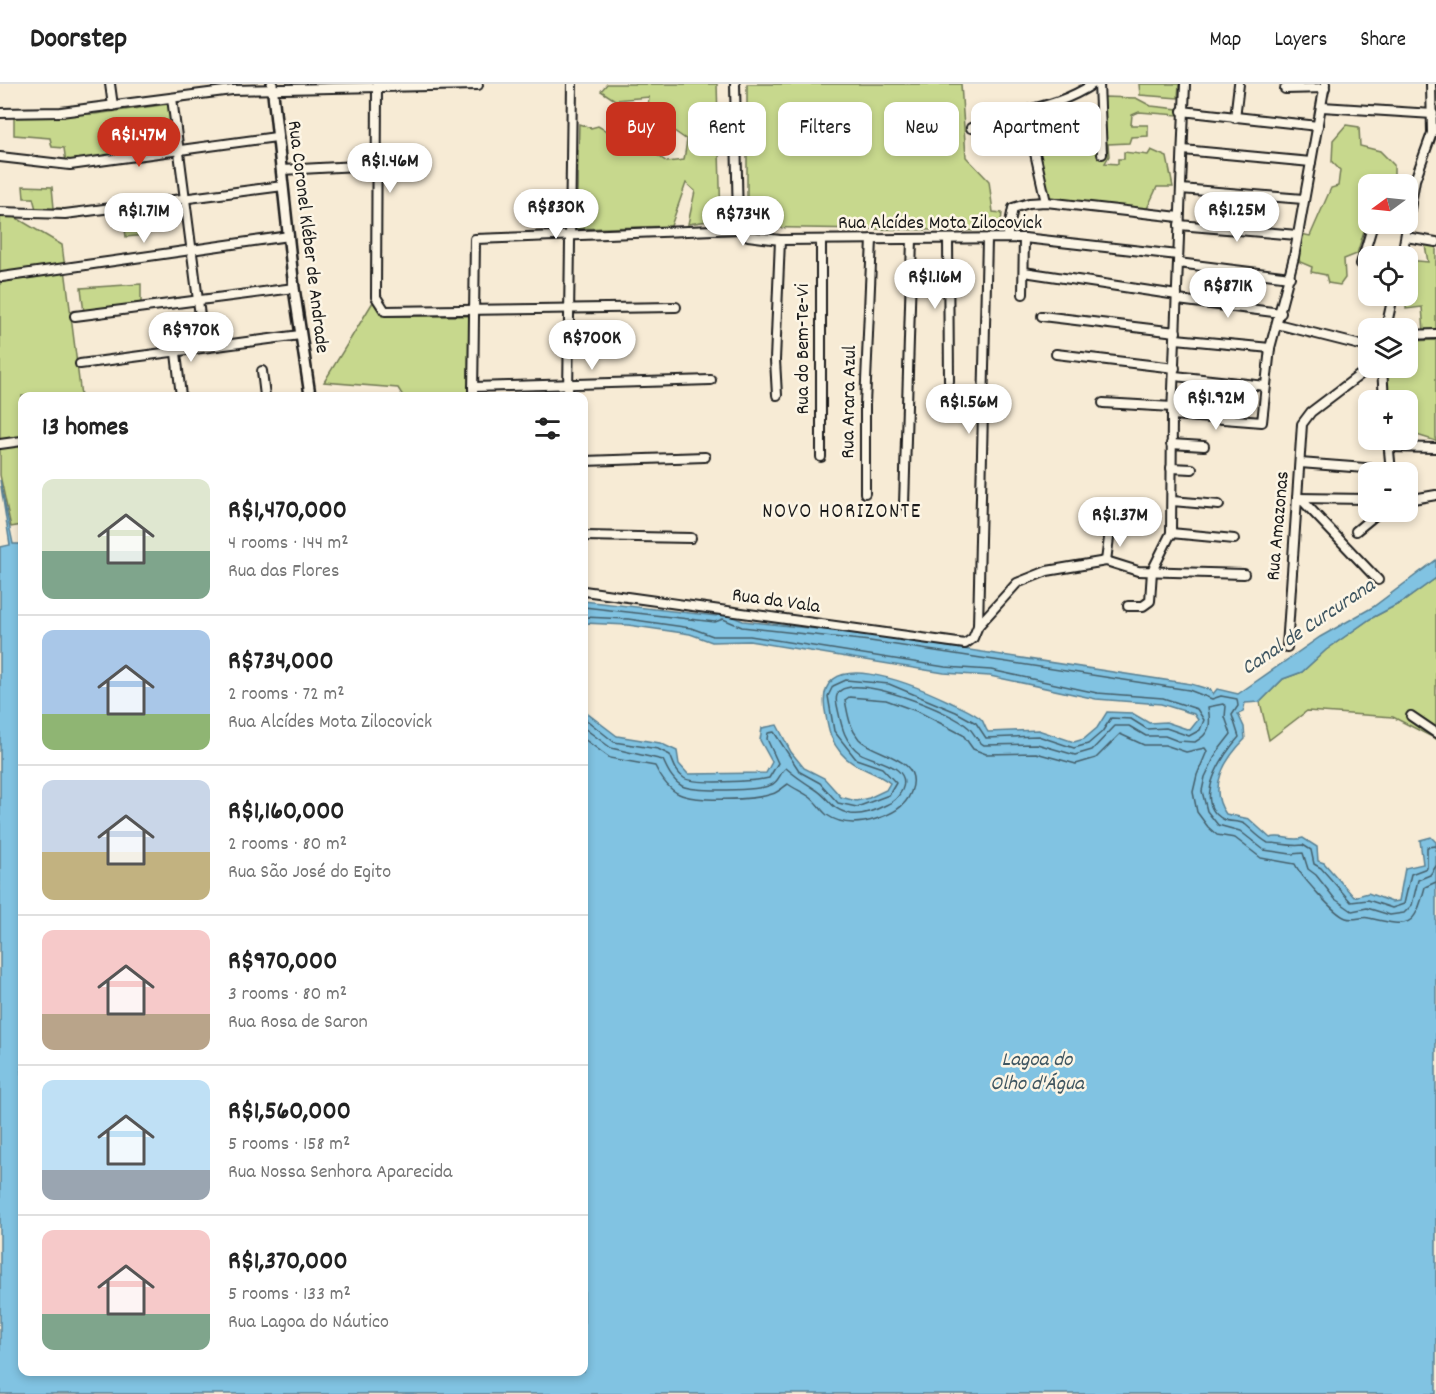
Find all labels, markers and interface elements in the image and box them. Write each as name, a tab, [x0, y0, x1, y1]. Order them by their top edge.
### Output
text: Doorstep	[30, 21, 127, 61]
text: Map	[1210, 26, 1241, 56]
text: Layers	[1274, 26, 1327, 56]
text: Share	[1360, 26, 1406, 56]
chip: Buy	[606, 102, 676, 156]
chip: Rent	[688, 102, 766, 156]
chip: Filters	[778, 102, 872, 156]
chip: New	[884, 102, 959, 156]
chip: Apartment	[971, 102, 1101, 156]
pin: R$1.47M	[84, 117, 194, 168]
street label: Rua Coronel Kléber de Andrade	[279, 119, 335, 355]
text: R$1.47M	[111, 122, 167, 150]
pin: R$1.46M	[335, 143, 445, 194]
text: R$1.46M	[361, 148, 419, 176]
north arrow	[1358, 174, 1418, 234]
map controls	[1358, 174, 1418, 522]
pin: R$830K	[507, 189, 605, 240]
pin: R$1.25M	[1182, 192, 1292, 243]
pin: R$1.71M	[89, 193, 199, 244]
text: R$830K	[528, 194, 584, 222]
pin: R$734K	[694, 196, 792, 247]
text: R$1.25M	[1208, 197, 1266, 225]
text: R$1.71M	[118, 198, 170, 226]
text: R$734K	[716, 201, 770, 229]
street label: Rua Alcídes Mota Zilocovick	[838, 210, 1042, 238]
button: locate	[1358, 246, 1418, 306]
pin: R$1.16M	[880, 259, 990, 310]
text: R$1.16M	[908, 264, 962, 292]
pin: R$871K	[1179, 268, 1277, 319]
text: R$871K	[1203, 273, 1253, 301]
street label: Rua do Bem-Te-Vi	[790, 283, 818, 414]
pin: R$970K	[142, 312, 240, 363]
text: R$970K	[163, 317, 219, 345]
button: layers	[1358, 318, 1418, 378]
pin: R$700K	[543, 320, 641, 371]
text: R$700K	[563, 325, 621, 353]
street label: Rua Arara Azul	[835, 345, 865, 459]
pin: R$1.92M	[1161, 380, 1271, 431]
pin: R$1.56M	[914, 384, 1024, 435]
text: R$1.92M	[1187, 385, 1245, 413]
text: R$1.56M	[940, 389, 998, 417]
button: +	[1358, 390, 1418, 450]
text: 13 homes	[42, 410, 129, 447]
icon: filters	[531, 412, 564, 445]
button: −	[1358, 462, 1418, 522]
street label: Rua Amazonas	[1260, 470, 1298, 582]
text: R$1,470,000	[228, 493, 347, 530]
pin: R$1.37M	[1065, 497, 1175, 548]
district label: NOVO HORIZONTE	[762, 498, 922, 528]
text: R$1.37M	[1092, 502, 1148, 530]
icon: home	[90, 503, 162, 575]
text: 4 rooms · 144 m²	[228, 530, 349, 558]
text: Rua das Flores	[228, 558, 339, 586]
water label: Canal de Curcurana	[1236, 571, 1383, 684]
street label: Rua da Vala	[730, 582, 823, 622]
text: R$734,000	[228, 644, 334, 681]
icon: home	[90, 654, 162, 726]
text: 2 rooms · 72 m²	[228, 681, 344, 709]
text: Rua Alcídes Mota Zilocovick	[228, 709, 432, 737]
text: R$1,160,000	[228, 794, 345, 831]
icon: home	[90, 804, 162, 876]
text: 2 rooms · 80 m²	[228, 831, 347, 859]
text: Rua São José do Egito	[228, 859, 391, 887]
text: R$970,000	[228, 944, 337, 981]
icon: home	[90, 954, 162, 1026]
text: 3 rooms · 80 m²	[228, 981, 347, 1009]
text: Rua Rosa de Saron	[228, 1009, 368, 1037]
water label: Lagoa do Olho d'Água	[990, 1046, 1085, 1100]
text: R$1,560,000	[228, 1094, 351, 1131]
icon: home	[90, 1104, 162, 1176]
text: 5 rooms · 158 m²	[228, 1131, 350, 1159]
text: Rua Nossa Senhora Aparecida	[228, 1159, 452, 1187]
text: R$1,370,000	[228, 1244, 348, 1281]
icon: home	[90, 1254, 162, 1326]
text: 5 rooms · 133 m²	[228, 1281, 351, 1309]
text: Rua Lagoa do Náutico	[228, 1309, 389, 1337]

